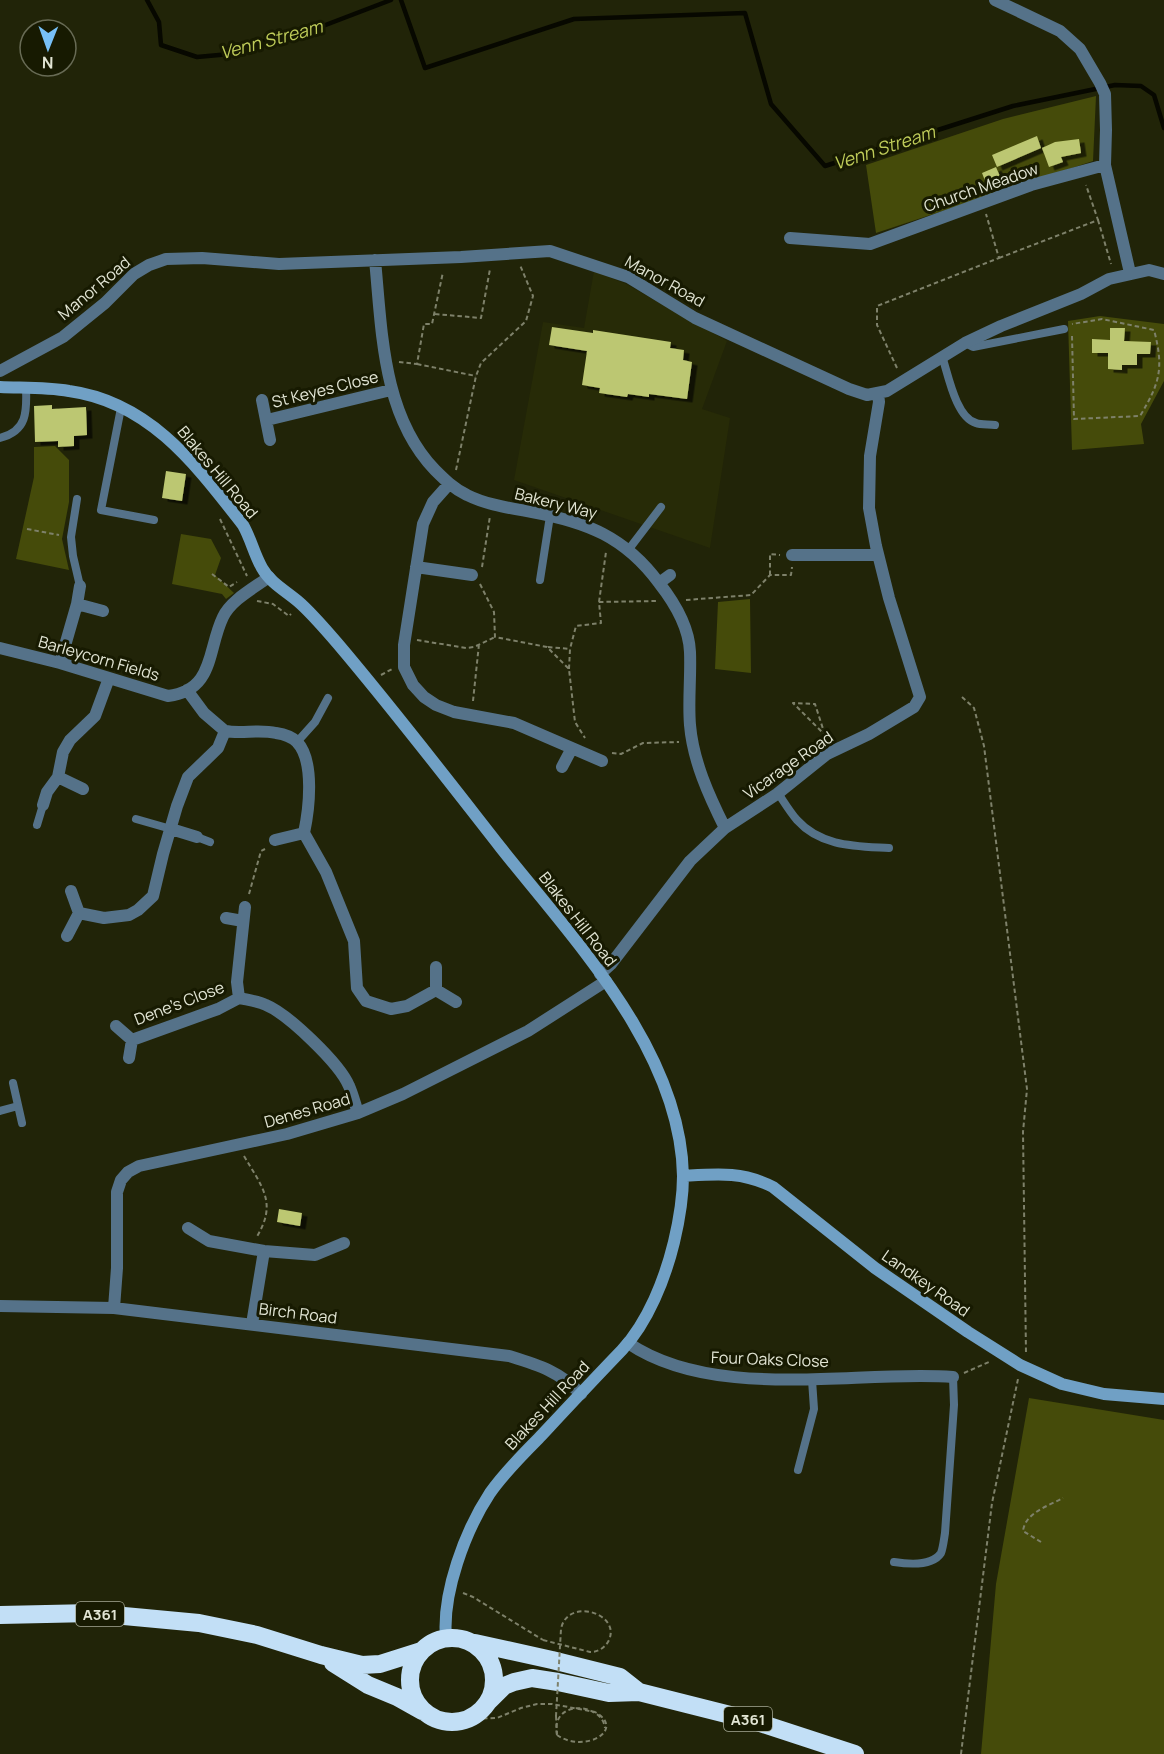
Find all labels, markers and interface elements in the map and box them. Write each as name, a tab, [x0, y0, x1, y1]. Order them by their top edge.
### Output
water label: Venn Stream	[217, 13, 327, 64]
north arrow	[18, 18, 78, 78]
text: N	[42, 52, 54, 74]
water label: Venn Stream	[830, 119, 939, 175]
street label: Church Meadow	[921, 157, 1041, 217]
street label: Manor Road	[621, 250, 709, 312]
street label: Manor Road	[53, 251, 135, 325]
street label: St Keyes Close	[269, 365, 381, 413]
street label: Blakes Hill Road	[173, 421, 263, 523]
street label: Bakery Way	[512, 482, 600, 524]
street label: Barleycorn Fields	[36, 630, 162, 686]
street label: Vicarage Road	[739, 726, 837, 804]
street label: Blakes Hill Road	[534, 867, 622, 971]
street label: Dene's Close	[131, 976, 227, 1030]
street label: Denes Road	[262, 1087, 352, 1133]
street label: Landkey Road	[878, 1245, 974, 1321]
street label: Birch Road	[258, 1297, 338, 1329]
street label: Four Oaks Close	[711, 1346, 829, 1372]
street label: Blakes Hill Road	[500, 1356, 594, 1454]
road number: A361	[76, 1602, 124, 1626]
road number: A361	[724, 1707, 772, 1731]

